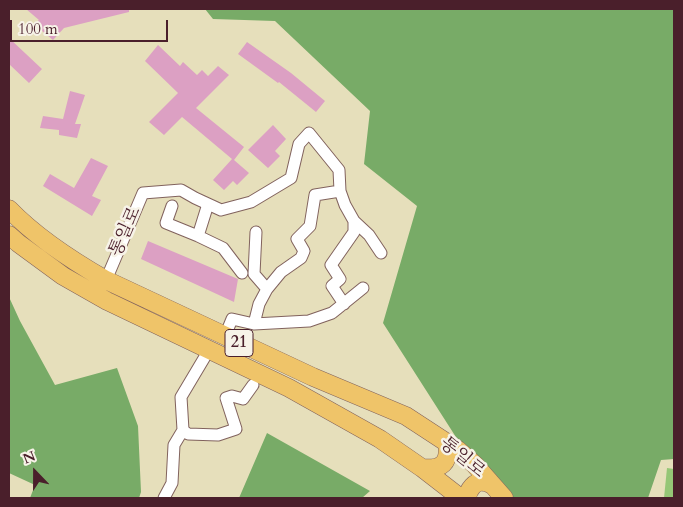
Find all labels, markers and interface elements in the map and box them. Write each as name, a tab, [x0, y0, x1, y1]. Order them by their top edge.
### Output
scale bar	[12, 10, 170, 42]
text: 100 m	[18, 19, 58, 39]
street label: 통일로	[106, 204, 146, 260]
road number: 21	[225, 329, 253, 356]
street label: 통일로	[435, 433, 489, 483]
north arrow	[10, 447, 60, 497]
text: N	[20, 447, 38, 469]

